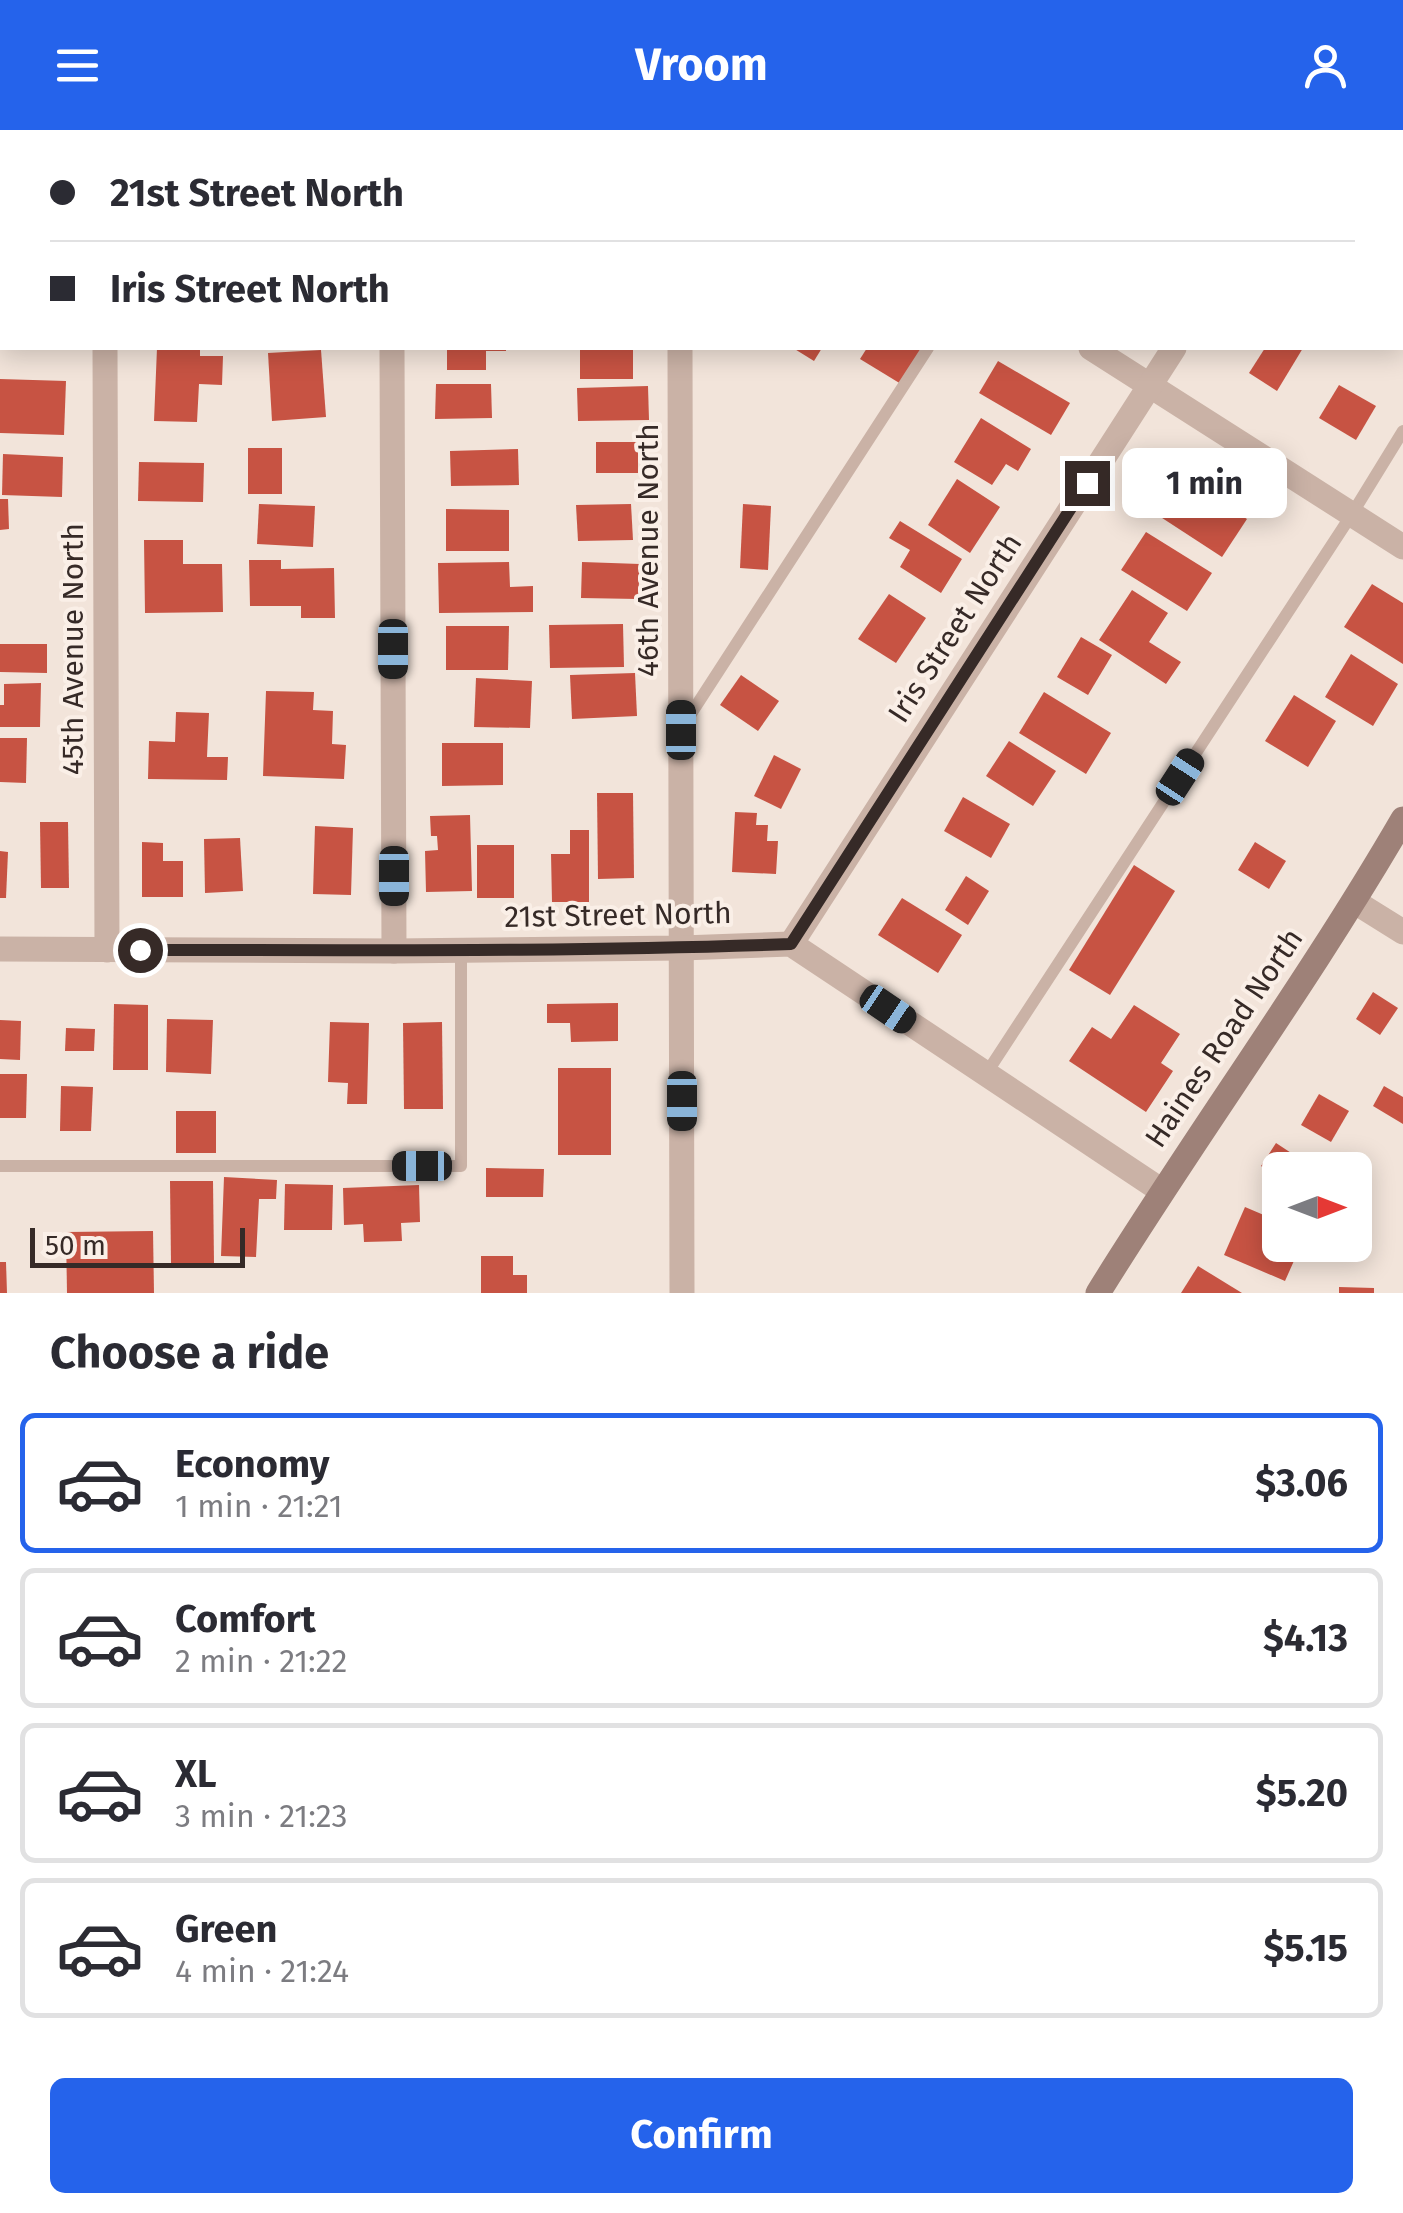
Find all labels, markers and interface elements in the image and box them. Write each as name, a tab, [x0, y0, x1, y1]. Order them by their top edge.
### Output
icon: menu	[50, 38, 105, 93]
text: Vroom	[635, 38, 768, 92]
icon: person	[1298, 38, 1353, 93]
text: 21st Street North	[110, 170, 404, 216]
text: Iris Street North	[110, 266, 390, 312]
street label: 46th Avenue North	[630, 423, 666, 677]
callout: 1 min	[1122, 448, 1287, 518]
route end	[1065, 461, 1110, 506]
text: 1 min	[1166, 464, 1243, 502]
street label: 45th Avenue North	[55, 523, 91, 775]
street label: Iris Street North	[880, 527, 1030, 729]
car	[378, 619, 408, 679]
car	[666, 700, 696, 760]
car	[1151, 744, 1209, 810]
car	[379, 846, 409, 906]
street label: 21st Street North	[504, 895, 732, 935]
street label: Haines Road North	[1137, 922, 1311, 1154]
route start	[118, 928, 163, 973]
car	[855, 980, 921, 1038]
car	[667, 1071, 697, 1131]
car	[392, 1151, 452, 1181]
north arrow	[1262, 1152, 1372, 1262]
map controls	[1262, 1152, 1372, 1262]
scale bar	[30, 1223, 245, 1268]
text: 50 m	[45, 1229, 106, 1262]
text: Choose a ride	[50, 1326, 329, 1380]
icon: car	[55, 1438, 145, 1528]
text: Economy	[175, 1441, 330, 1487]
text: $3.06	[1255, 1460, 1348, 1506]
text: 1 min · 21:21	[175, 1487, 343, 1525]
icon: car	[55, 1593, 145, 1683]
text: Comfort	[175, 1596, 316, 1642]
text: $4.13	[1263, 1615, 1348, 1661]
text: 2 min · 21:22	[175, 1642, 347, 1680]
icon: car	[55, 1748, 145, 1838]
text: XL	[175, 1751, 217, 1797]
text: $5.20	[1256, 1770, 1348, 1816]
text: 3 min · 21:23	[175, 1797, 348, 1835]
icon: car	[55, 1903, 145, 1993]
text: Green	[175, 1906, 278, 1952]
text: $5.15	[1263, 1925, 1348, 1971]
text: 4 min · 21:24	[175, 1952, 349, 1990]
button: Confirm	[50, 2078, 1353, 2193]

